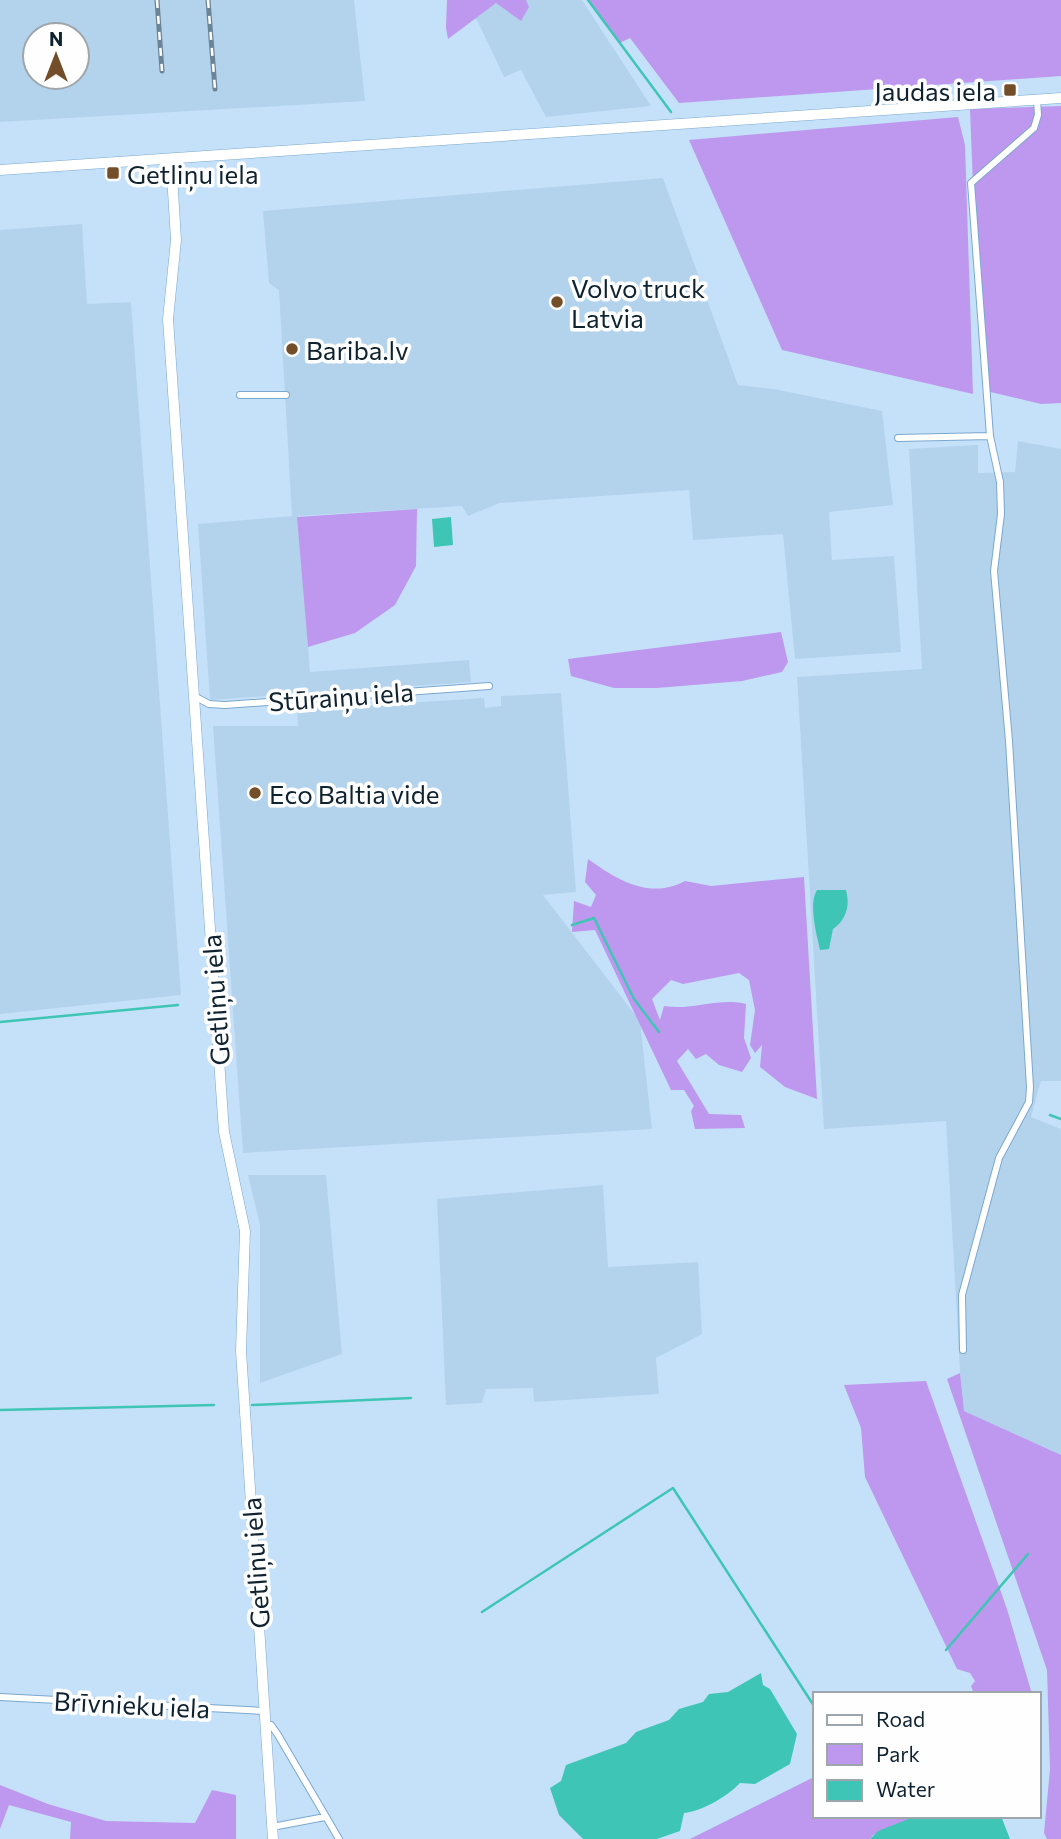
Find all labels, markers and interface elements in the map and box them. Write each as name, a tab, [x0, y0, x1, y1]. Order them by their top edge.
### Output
north arrow	[21, 21, 91, 91]
text: N	[49, 27, 63, 50]
place label: Jaudas iela	[874, 75, 996, 106]
marker: Jaudas iela	[1002, 82, 1018, 98]
place label: Getliņu iela	[127, 158, 259, 192]
marker: Getliņu iela	[105, 165, 121, 181]
place label: Volvo truck Latvia	[571, 272, 705, 333]
marker: Volvo truck Latvia	[549, 294, 565, 310]
place label: Bariba.lv	[306, 334, 409, 365]
marker: Bariba.lv	[284, 341, 300, 357]
street label: Stūraiņu iela	[267, 675, 415, 720]
place label: Eco Baltia vide	[269, 778, 439, 809]
marker: Eco Baltia vide	[247, 785, 263, 801]
street label: Getliņu iela	[195, 933, 238, 1067]
street label: Getliņu iela	[235, 1496, 278, 1630]
street label: Brīvnieku iela	[53, 1684, 211, 1724]
legend	[813, 1692, 1040, 1818]
text: Road	[876, 1706, 925, 1731]
text: Park	[876, 1741, 920, 1766]
text: Water	[876, 1776, 935, 1801]

